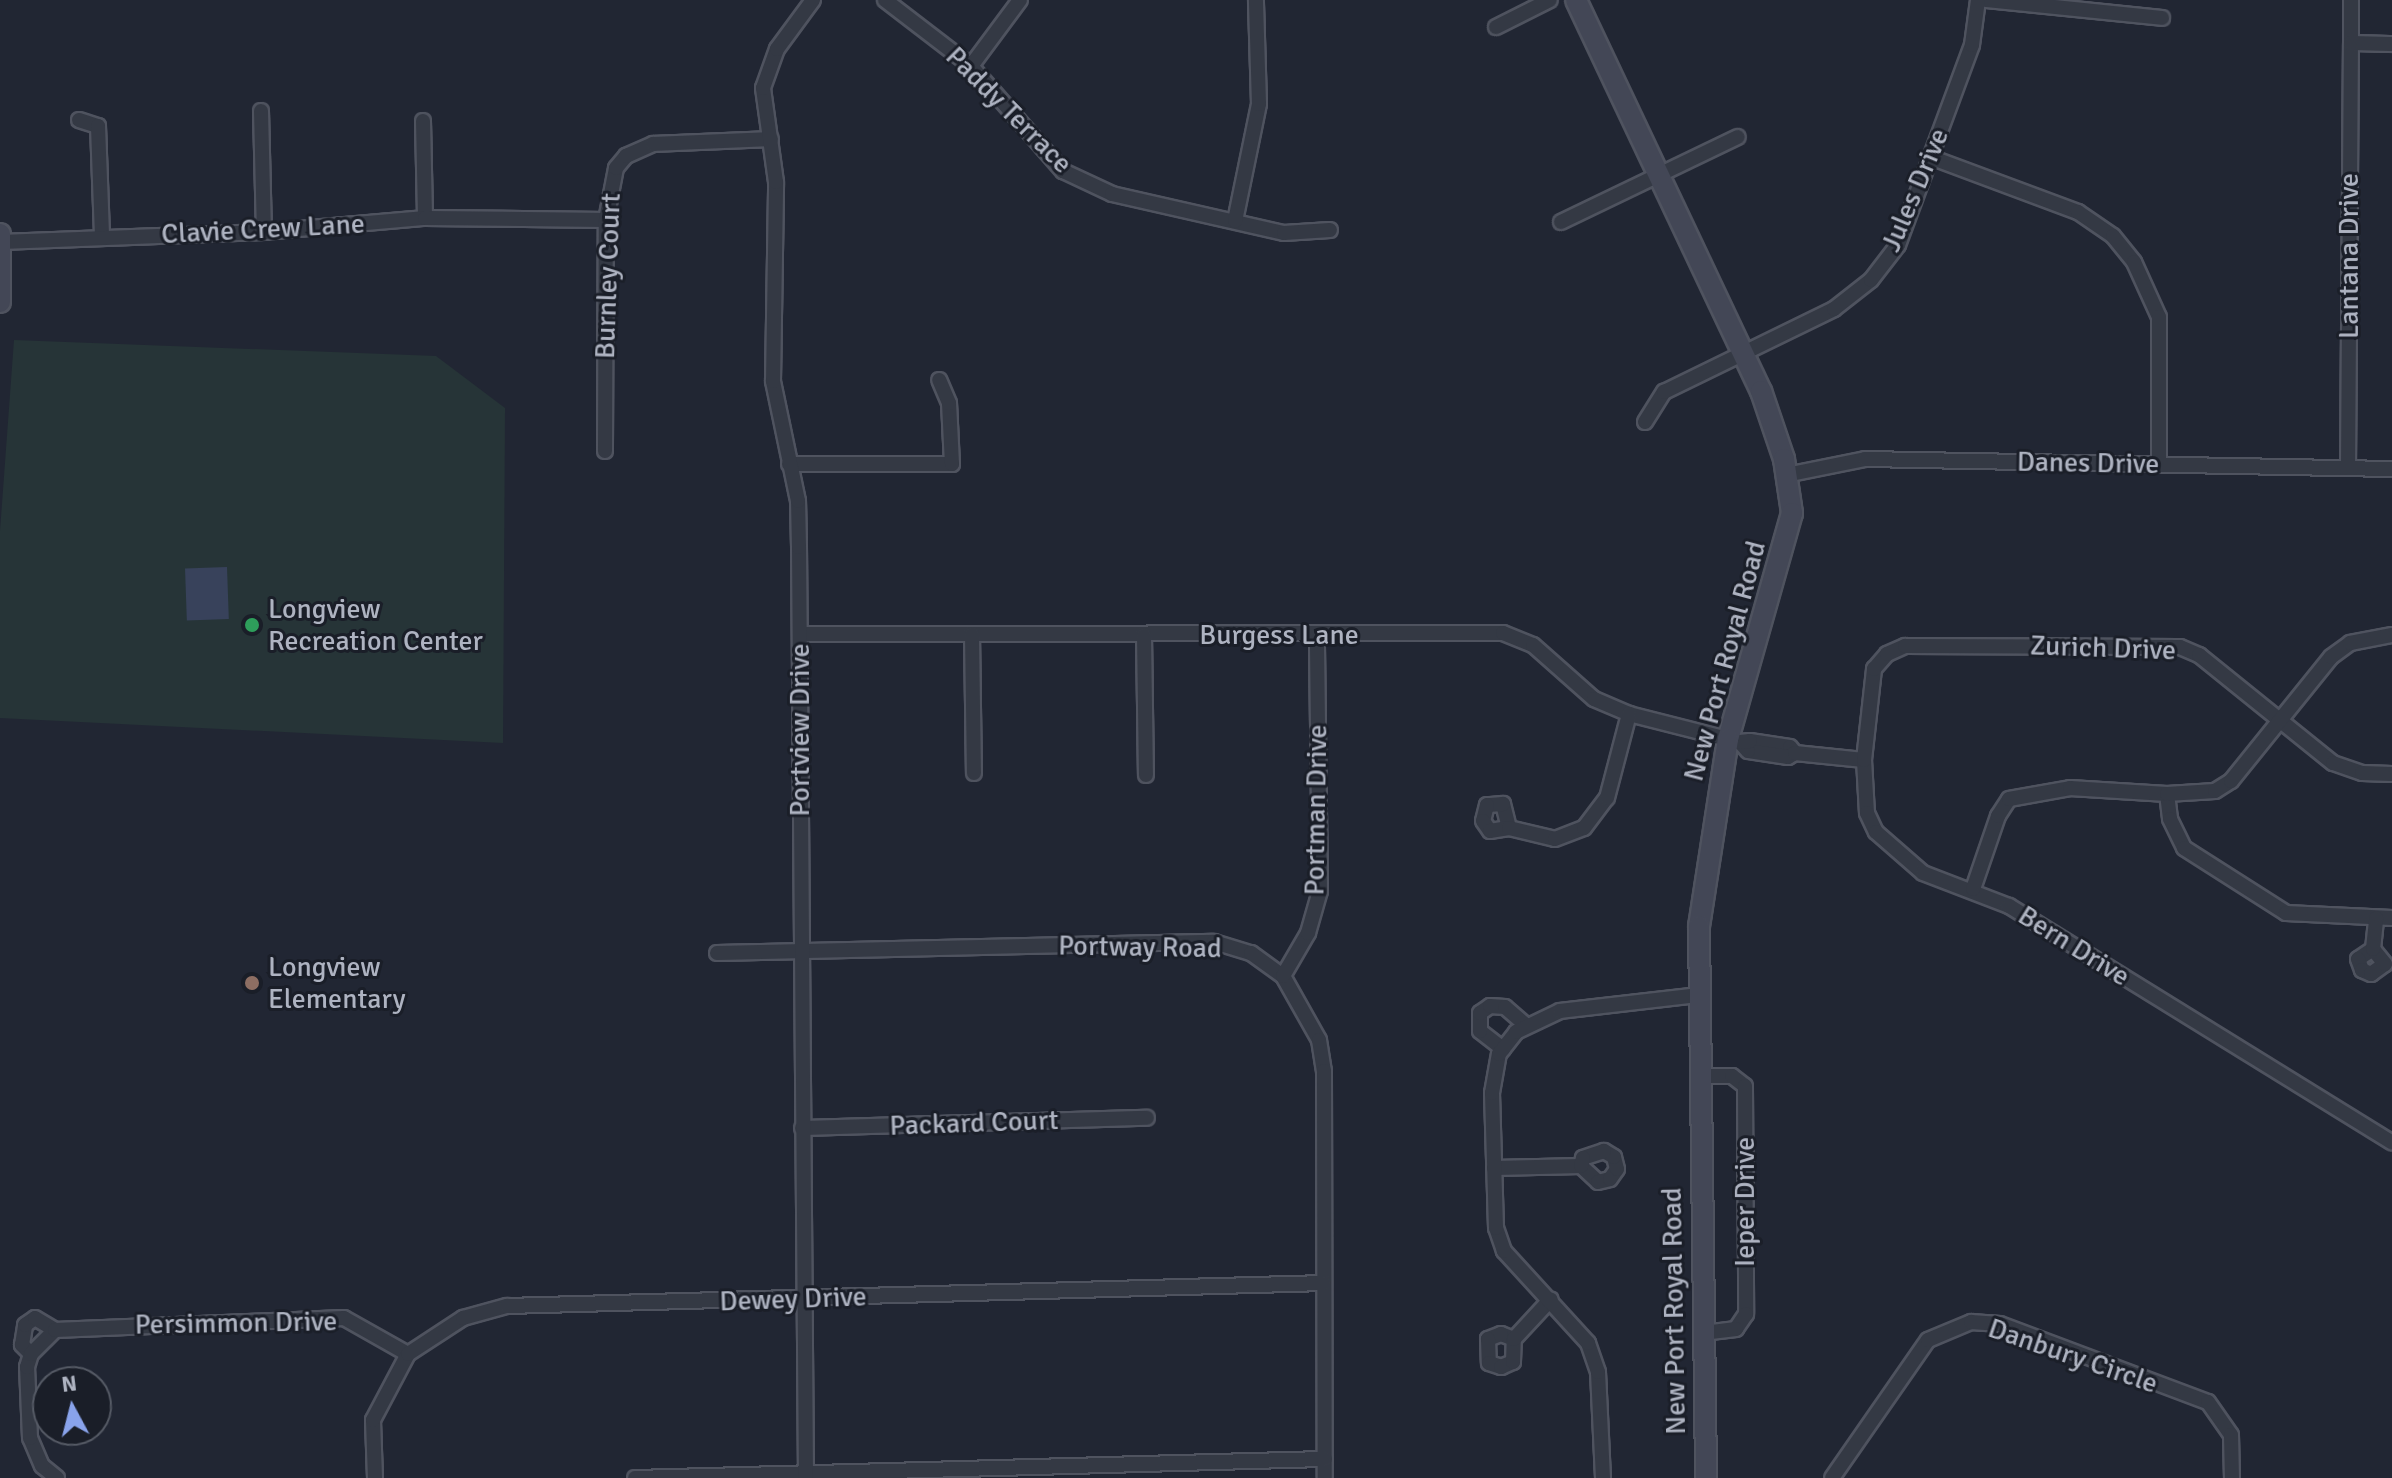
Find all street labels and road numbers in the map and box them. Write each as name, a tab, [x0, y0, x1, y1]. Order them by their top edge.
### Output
street label: Paddy Terrace	[939, 40, 1079, 180]
street label: Jules Drive	[1874, 123, 1956, 257]
street label: Lantana Drive	[2332, 173, 2366, 339]
street label: Burnley Court	[588, 192, 628, 360]
street label: Clavie Crew Lane	[160, 207, 366, 251]
street label: Danes Drive	[2017, 445, 2159, 481]
street label: New Port Royal Road	[1677, 537, 1773, 785]
street label: Burgess Lane	[1199, 618, 1359, 652]
street label: Zurich Drive	[2029, 629, 2177, 667]
street label: Portview Drive	[783, 643, 817, 817]
street label: Portman Drive	[1298, 724, 1334, 896]
street label: Bern Drive	[2012, 899, 2136, 993]
street label: Portway Road	[1058, 929, 1222, 965]
street label: Packard Court	[889, 1103, 1059, 1143]
street label: Ieper Drive	[1728, 1137, 1762, 1267]
street label: New Port Royal Road	[1655, 1187, 1693, 1435]
street label: Dewey Drive	[719, 1280, 867, 1318]
street label: Persimmon Drive	[134, 1304, 338, 1342]
street label: Danbury Circle	[1984, 1311, 2162, 1401]

